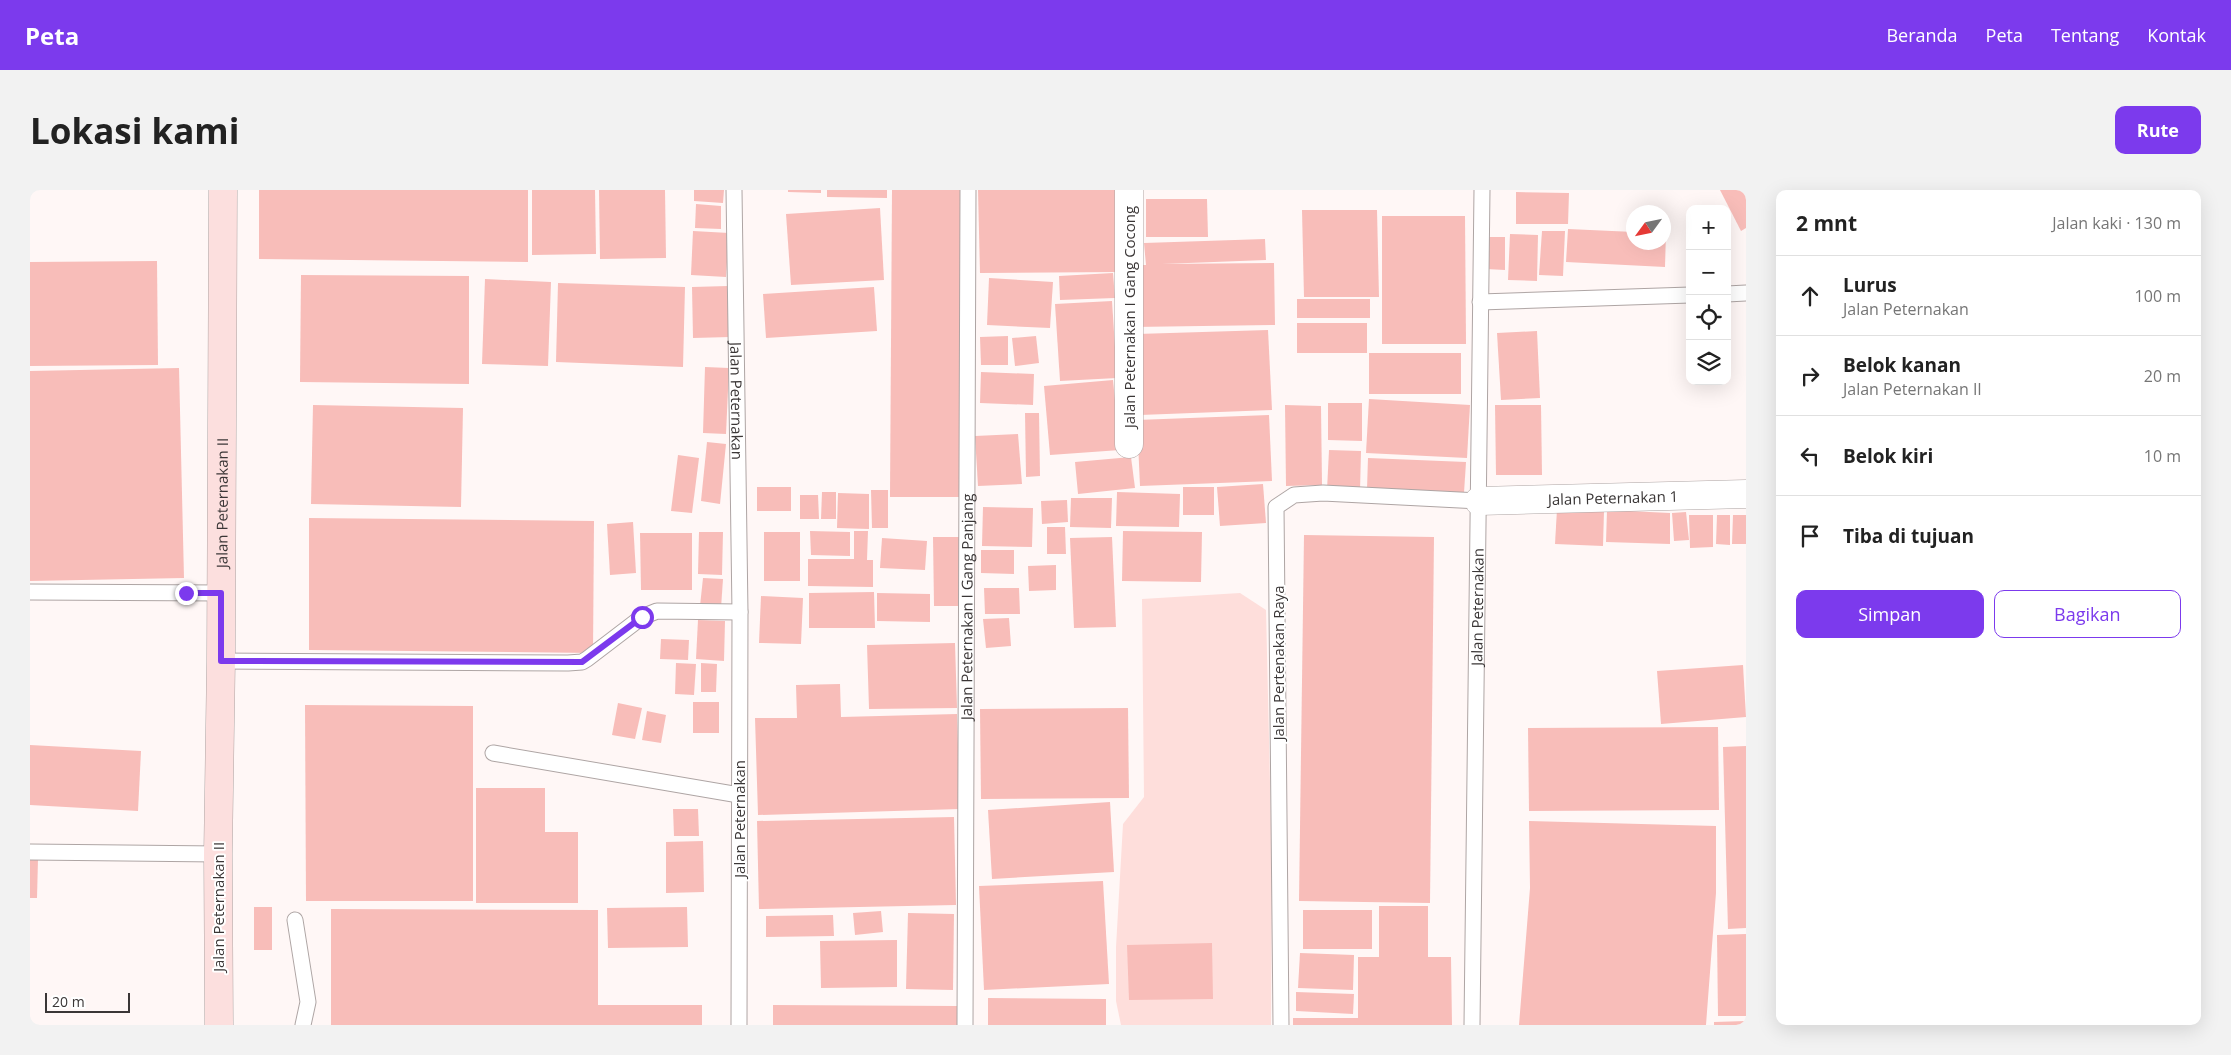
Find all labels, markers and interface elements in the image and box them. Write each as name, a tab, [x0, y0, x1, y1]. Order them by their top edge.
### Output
text: Peta	[25, 19, 79, 52]
text: Beranda	[1886, 23, 1958, 47]
text: Peta	[1986, 23, 2023, 47]
text: Tentang	[2051, 23, 2119, 47]
text: Kontak	[2147, 23, 2206, 47]
button: Rute	[2115, 106, 2201, 154]
text: Lokasi kami	[30, 107, 239, 154]
north arrow	[1626, 205, 1671, 250]
map controls	[1686, 205, 1731, 385]
button: +	[1686, 205, 1731, 250]
street label: Jalan Peternakan I Gang Cocong	[1119, 206, 1139, 430]
text: 2 mnt	[1796, 209, 1857, 237]
text: Jalan kaki · 130 m	[2052, 212, 2181, 234]
button: −	[1686, 250, 1731, 295]
text: Lurus	[1843, 272, 1897, 298]
icon: ahead	[1796, 282, 1824, 310]
text: 100 m	[2135, 285, 2181, 307]
button: locate	[1686, 295, 1731, 340]
text: Jalan Peternakan	[1843, 298, 1969, 320]
street label: Jalan Peternakan	[726, 340, 748, 460]
button: layers	[1686, 340, 1731, 385]
text: Belok kanan	[1843, 352, 1961, 378]
icon: right	[1796, 362, 1824, 390]
text: 20 m	[2144, 365, 2181, 387]
text: Jalan Peternakan II	[1843, 378, 1982, 400]
street label: Jalan Peternakan II	[211, 438, 232, 570]
icon: left	[1796, 442, 1824, 470]
text: Belok kiri	[1843, 443, 1933, 469]
text: 10 m	[2144, 445, 2181, 467]
street label: Jalan Peternakan 1	[1545, 486, 1678, 509]
street label: Jalan Peternakan I Gang Panjang	[956, 494, 977, 722]
icon: arrive	[1796, 522, 1824, 550]
text: Tiba di tujuan	[1843, 523, 1974, 549]
street label: Jalan Peternakan	[1466, 548, 1488, 668]
route end	[175, 582, 198, 605]
street label: Jalan Pertenakan Raya	[1268, 585, 1288, 743]
button: Simpan	[1796, 590, 1984, 638]
button: Bagikan	[1994, 590, 2181, 638]
route start	[631, 606, 654, 629]
street label: Jalan Peternakan	[729, 760, 749, 880]
street label: Jalan Peternakan II	[208, 842, 228, 974]
scale bar	[45, 990, 130, 1013]
text: 20 m	[52, 992, 85, 1011]

